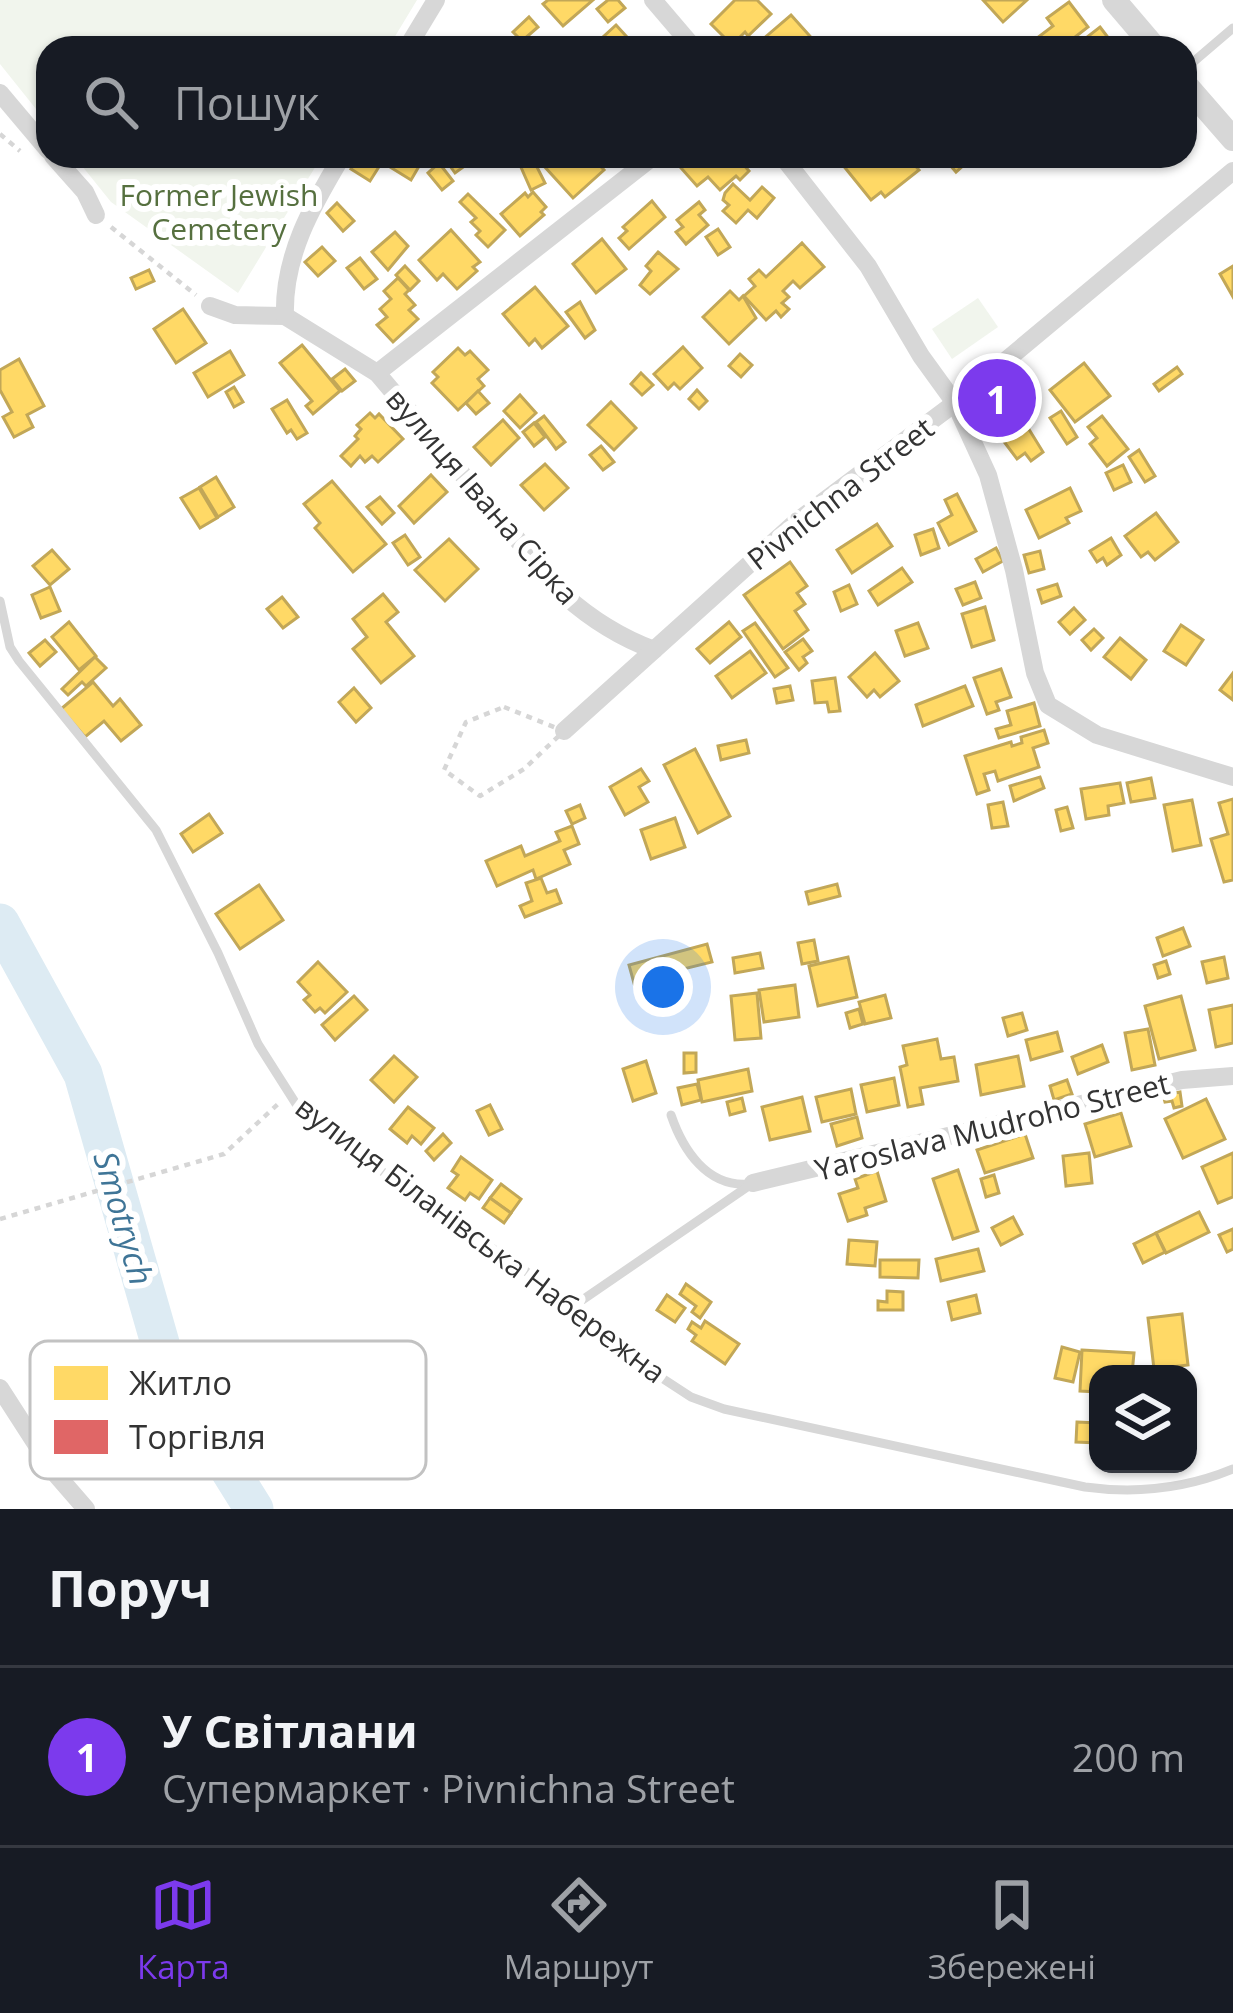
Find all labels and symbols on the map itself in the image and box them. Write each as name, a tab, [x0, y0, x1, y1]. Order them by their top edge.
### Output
park label: Former Jewish Cemetery	[120, 174, 318, 249]
pin: 1	[958, 353, 1036, 443]
street label: вулиця Івана Сірка	[378, 379, 588, 613]
street label: Pivnichna Street	[738, 407, 942, 579]
your location	[633, 957, 693, 1017]
street label: Yaroslava Mudroho Street	[811, 1062, 1173, 1190]
street label: вулиця Біланівська Набережна	[288, 1086, 674, 1392]
water label: Smotrych	[83, 1146, 165, 1290]
legend	[30, 1341, 426, 1479]
text: Житло	[129, 1360, 232, 1405]
text: Торгівля	[129, 1414, 266, 1459]

